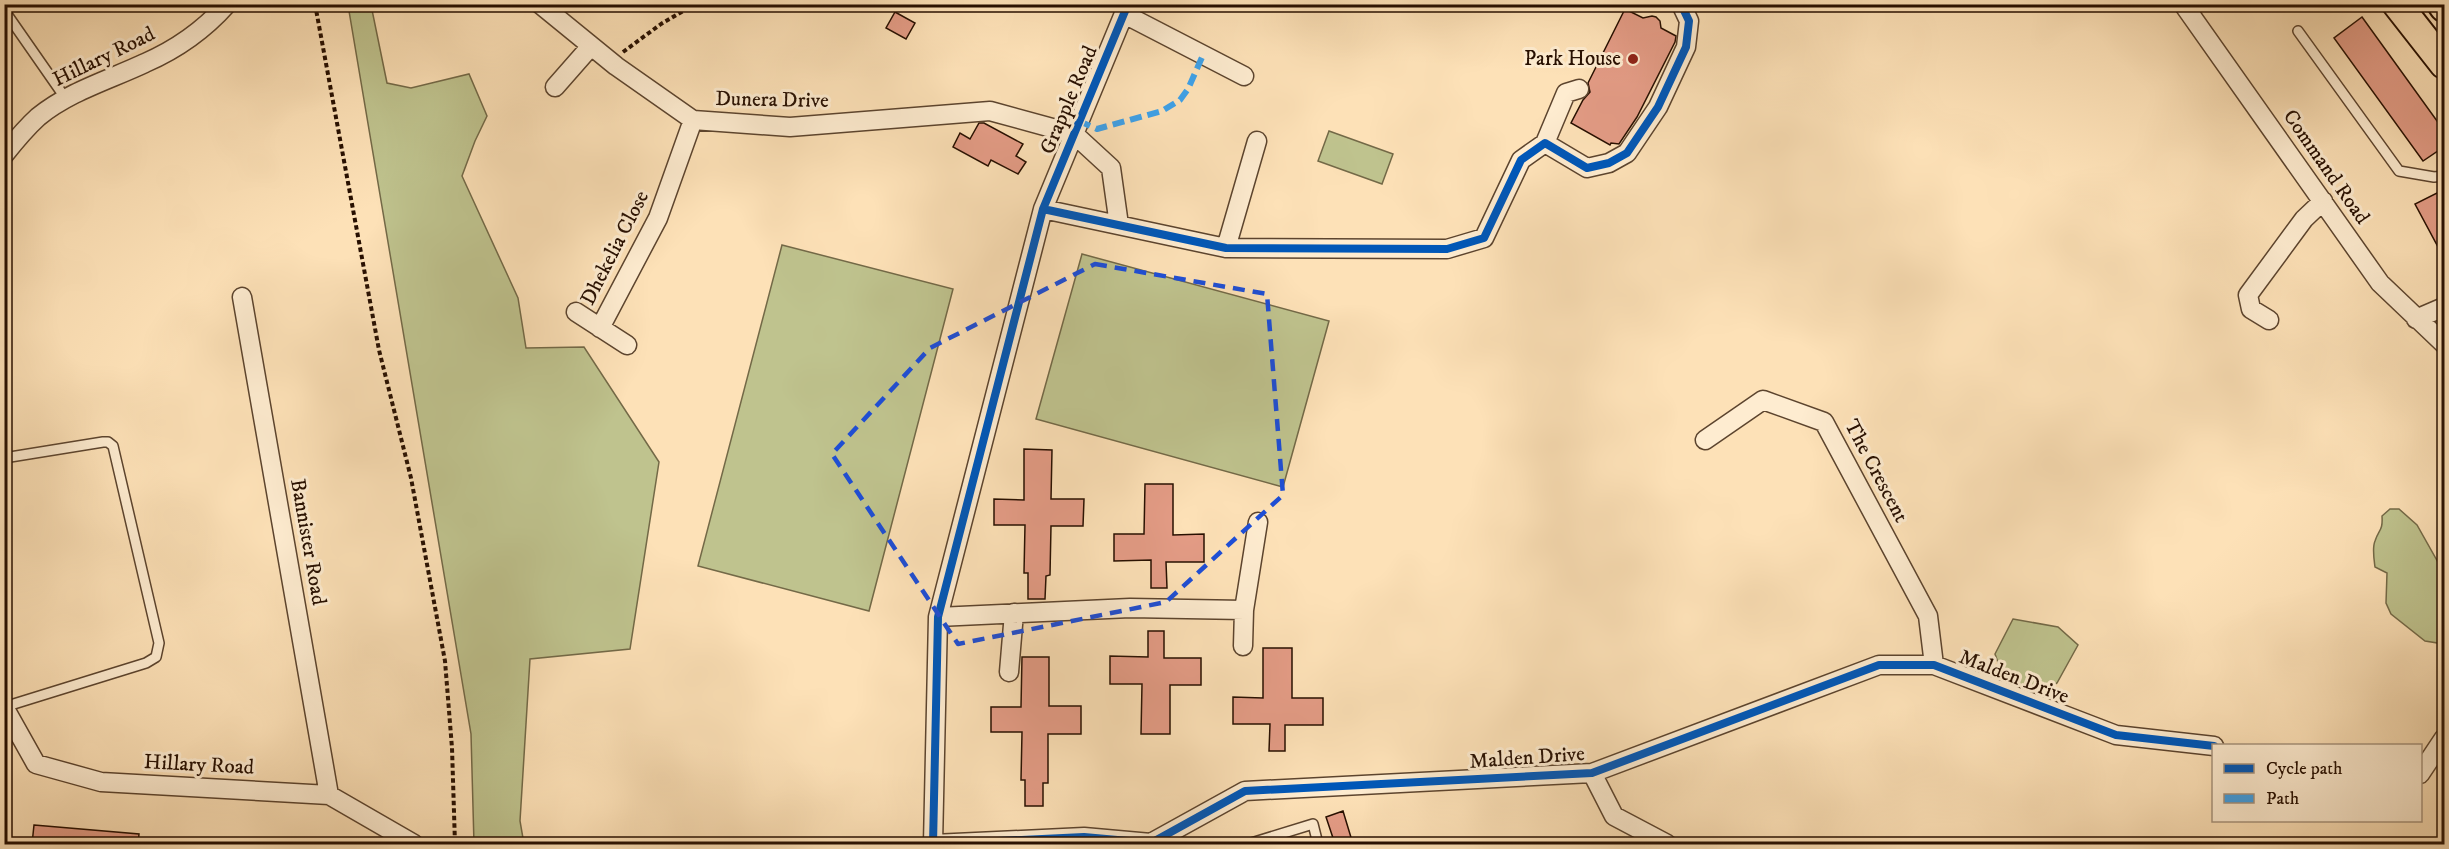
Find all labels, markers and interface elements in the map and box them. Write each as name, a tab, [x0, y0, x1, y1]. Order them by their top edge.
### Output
street label: Hillary Road	[49, 21, 160, 93]
street label: Grapple Road	[1035, 41, 1104, 158]
place label: Park House	[1524, 46, 1621, 72]
marker: Park House	[1626, 52, 1640, 66]
street label: Dunera Drive	[715, 86, 829, 114]
street label: Command Road	[2277, 105, 2375, 230]
street label: Dhekelia Close	[575, 186, 655, 310]
street label: The Crescent	[1838, 415, 1914, 527]
street label: Bannister Road	[284, 477, 332, 608]
street label: Malden Drive	[1955, 644, 2073, 710]
street label: Malden Drive	[1468, 741, 1586, 775]
legend	[2212, 744, 2422, 822]
street label: Hillary Road	[143, 749, 255, 781]
text: Cycle path	[2266, 758, 2343, 780]
text: Path	[2266, 788, 2300, 810]

